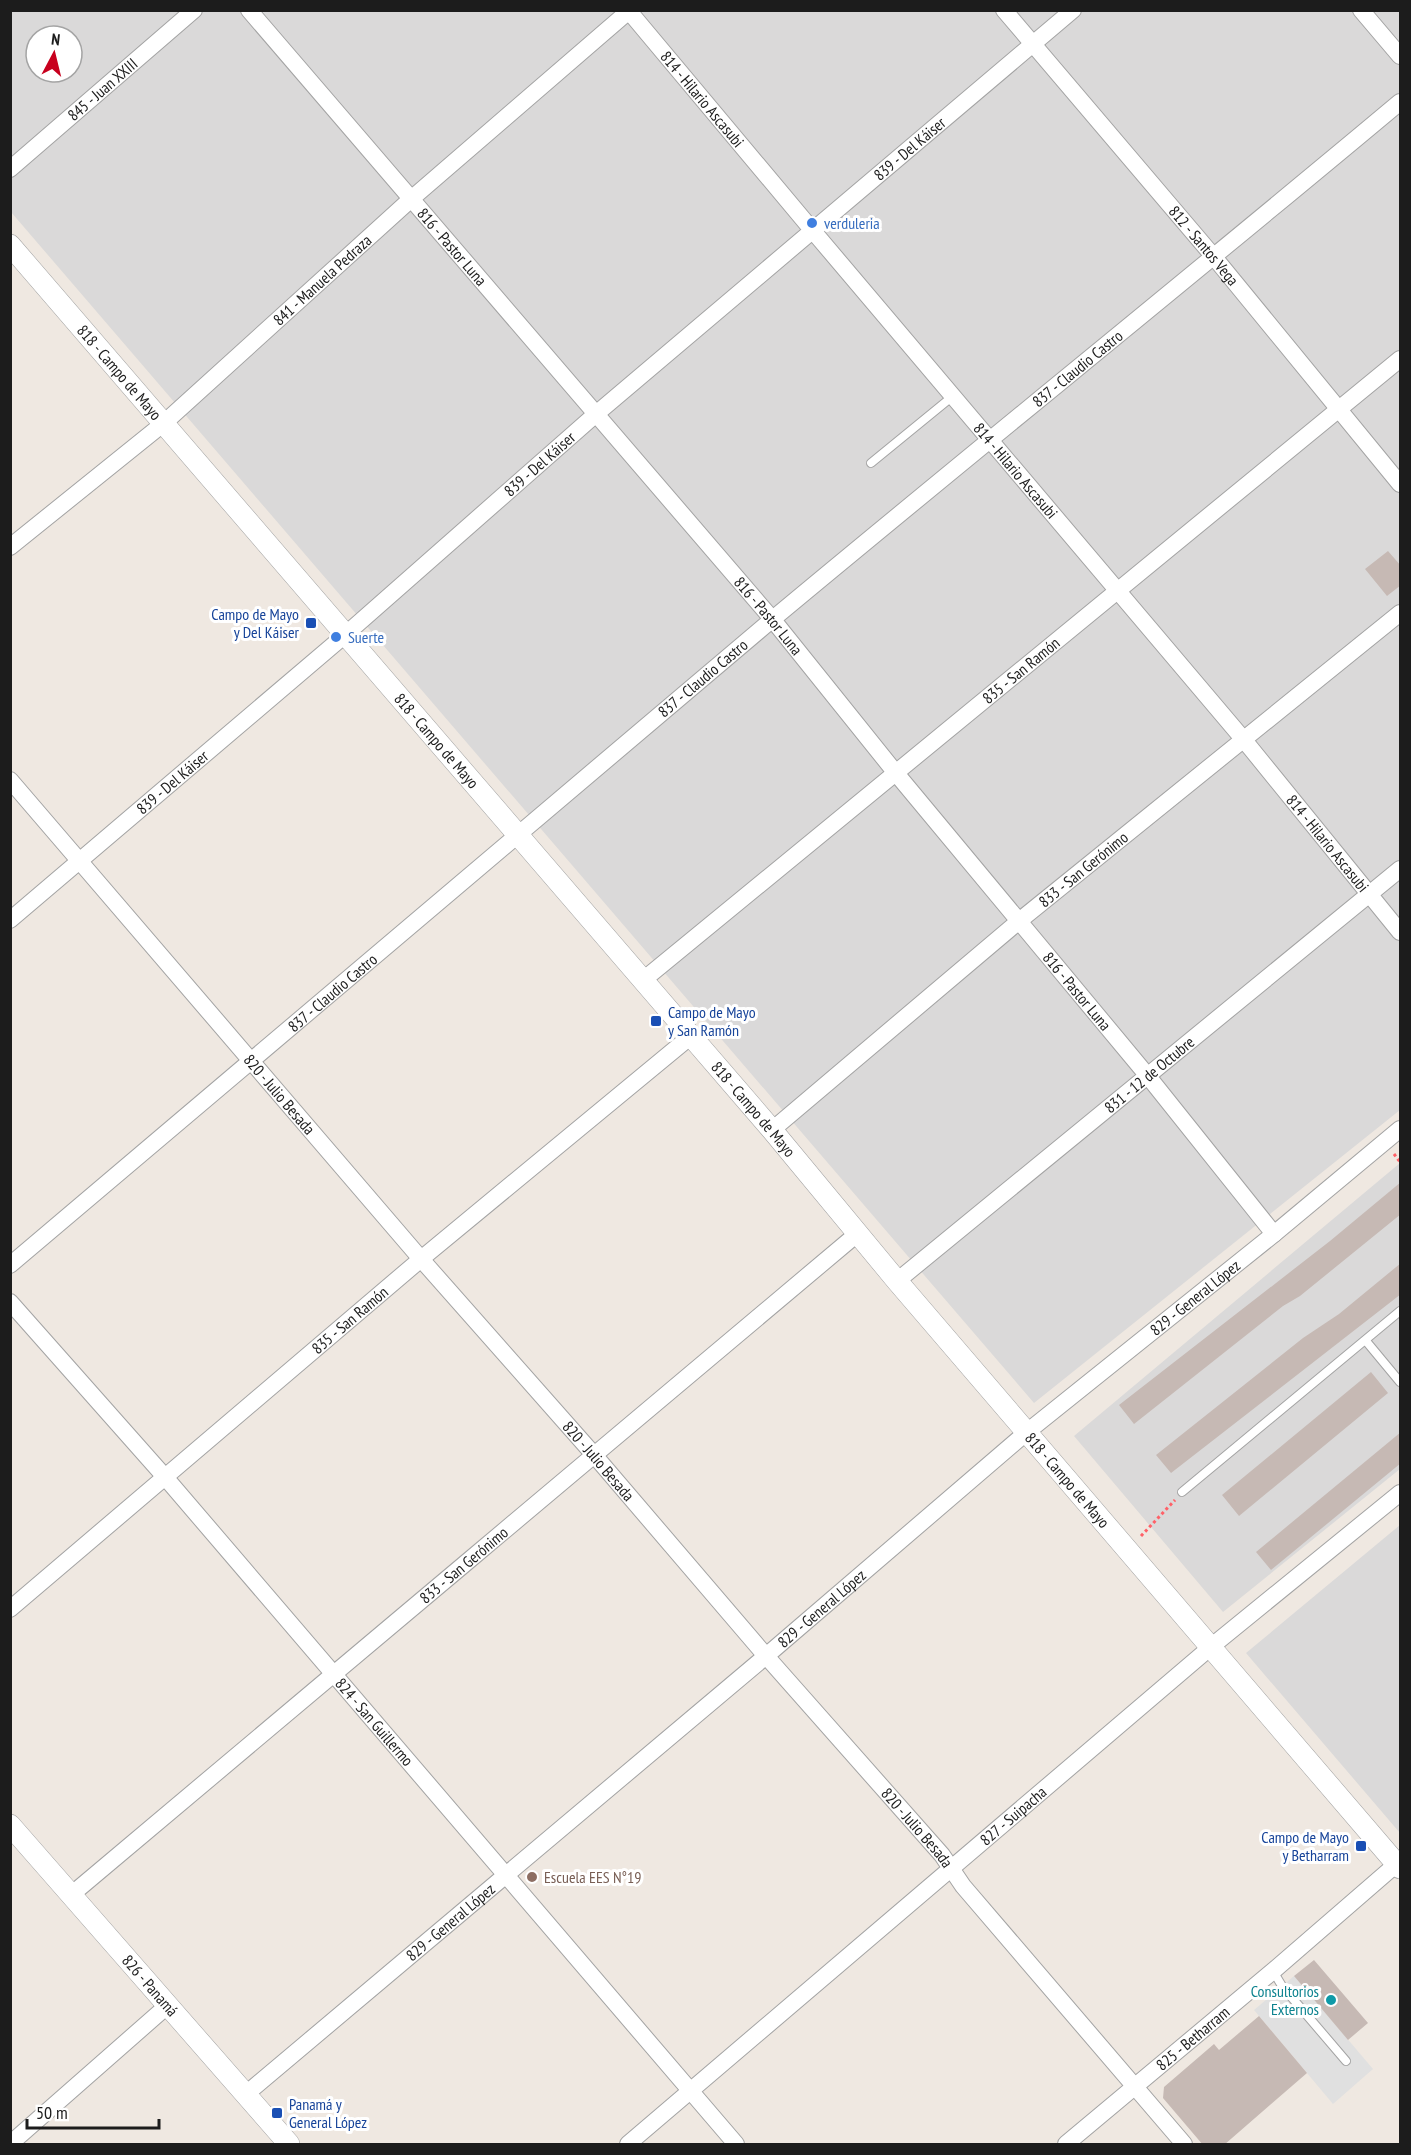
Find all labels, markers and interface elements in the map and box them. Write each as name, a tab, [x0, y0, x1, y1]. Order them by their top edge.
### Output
north arrow	[24, 24, 84, 84]
text: N	[50, 29, 61, 50]
street label: 814 - Hilario Ascasubi	[656, 47, 749, 151]
street label: 845 - Juan XXIII	[63, 54, 141, 125]
street label: 839 - Del Káiser	[869, 112, 950, 185]
street label: 812 - Santos Vega	[1165, 202, 1243, 290]
street label: 816 - Pastor Luna	[413, 204, 491, 290]
place label: verduleria	[824, 213, 880, 233]
marker: verduleria	[805, 216, 819, 230]
street label: 841 - Manuela Pedraza	[269, 230, 375, 329]
street label: 818 - Campo de Mayo	[73, 320, 166, 424]
street label: 837 - Claudio Castro	[1028, 325, 1127, 411]
street label: 814 - Hilario Ascasubi	[969, 418, 1062, 523]
street label: 839 - Del Káiser	[500, 427, 580, 500]
street label: 816 - Pastor Luna	[730, 572, 807, 659]
place label: Campo de Mayo y Del Káiser	[211, 604, 300, 642]
marker: Campo de Mayo y Del Káiser	[304, 616, 318, 630]
place label: Suerte	[348, 627, 384, 647]
marker: Suerte	[329, 630, 343, 644]
street label: 835 - San Ramón	[978, 633, 1063, 708]
street label: 837 - Claudio Castro	[654, 634, 752, 721]
street label: 818 - Campo de Mayo	[390, 689, 483, 793]
street label: 839 - Del Káiser	[132, 745, 213, 818]
street label: 814 - Hilario Ascasubi	[1282, 790, 1373, 896]
street label: 833 - San Gerónimo	[1034, 827, 1132, 911]
street label: 816 - Pastor Luna	[1039, 948, 1116, 1034]
street label: 837 - Claudio Castro	[284, 949, 381, 1036]
place label: Campo de Mayo y San Ramón	[668, 1002, 756, 1040]
marker: Campo de Mayo y San Ramón	[649, 1014, 663, 1028]
street label: 831 - 12 de Octubre	[1100, 1032, 1198, 1117]
street label: 820 - Julio Besada	[240, 1050, 320, 1138]
street label: 818 - Campo de Mayo	[707, 1057, 800, 1161]
street label: 829 - General López	[1146, 1255, 1244, 1340]
street label: 835 - San Ramón	[307, 1282, 392, 1358]
street label: 820 - Julio Besada	[559, 1417, 639, 1505]
street label: 818 - Campo de Mayo	[1021, 1428, 1114, 1532]
street label: 833 - San Gerónimo	[415, 1522, 512, 1608]
street label: 829 - General López	[773, 1565, 870, 1652]
street label: 824 - San Guillermo	[331, 1674, 418, 1770]
street label: 827 - Suipacha	[976, 1782, 1050, 1850]
street label: 820 - Julio Besada	[877, 1784, 958, 1871]
place label: Campo de Mayo y Betharram	[1261, 1827, 1349, 1865]
marker: Campo de Mayo y Betharram	[1354, 1839, 1368, 1853]
place label: Escuela EES N°19	[544, 1867, 642, 1887]
marker: Escuela EES N°19	[525, 1870, 539, 1884]
street label: 829 - General López	[402, 1879, 499, 1965]
street label: 826 - Panamá	[118, 1950, 183, 2020]
place label: Consultorios Externos	[1251, 1981, 1319, 2019]
marker: Consultorios Externos	[1324, 1993, 1338, 2007]
street label: 825 - Betharram	[1152, 2002, 1233, 2075]
scale bar	[27, 2092, 159, 2130]
place label: Panamá y General López	[289, 2094, 367, 2132]
text: 50 m	[36, 2101, 68, 2124]
marker: Panamá y General López	[270, 2106, 284, 2120]

